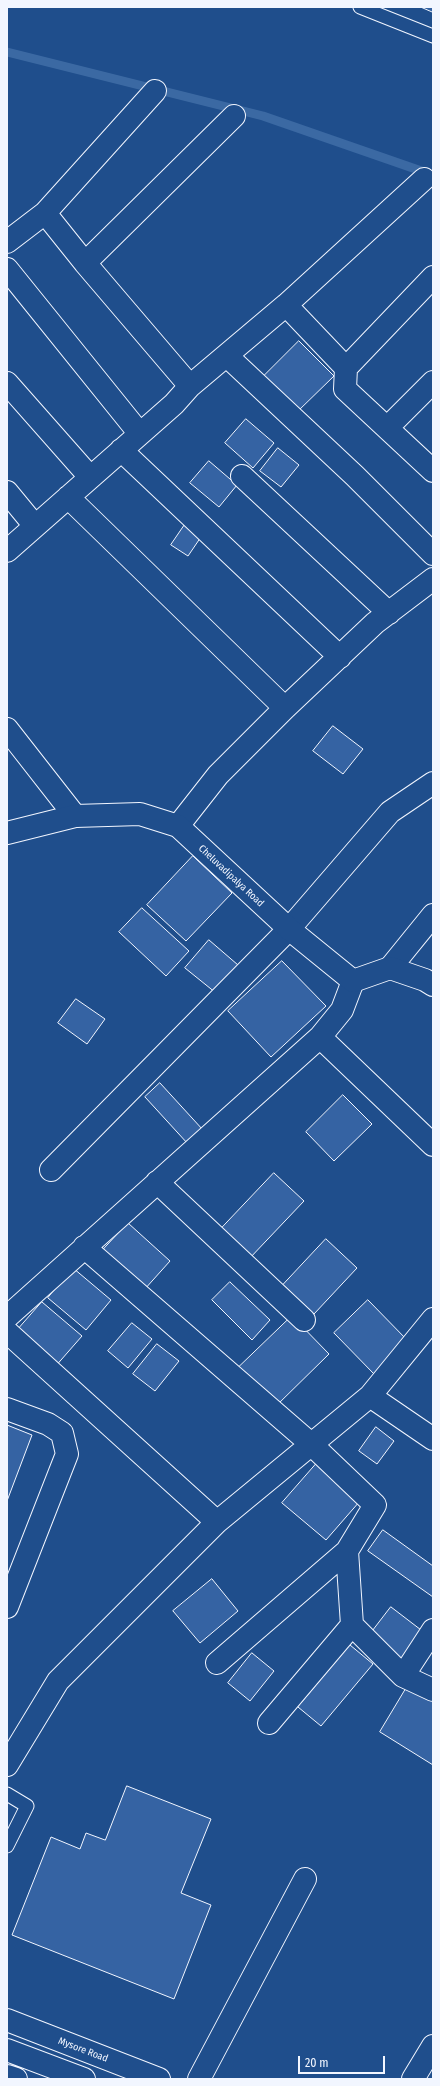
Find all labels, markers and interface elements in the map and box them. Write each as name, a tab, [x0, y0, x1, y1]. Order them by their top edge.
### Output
street label: Cheluvadipalya Road	[196, 843, 266, 909]
street label: Mysore Road	[56, 2035, 110, 2065]
scale bar	[300, 2048, 387, 2074]
text: 20 m	[305, 2056, 329, 2070]

